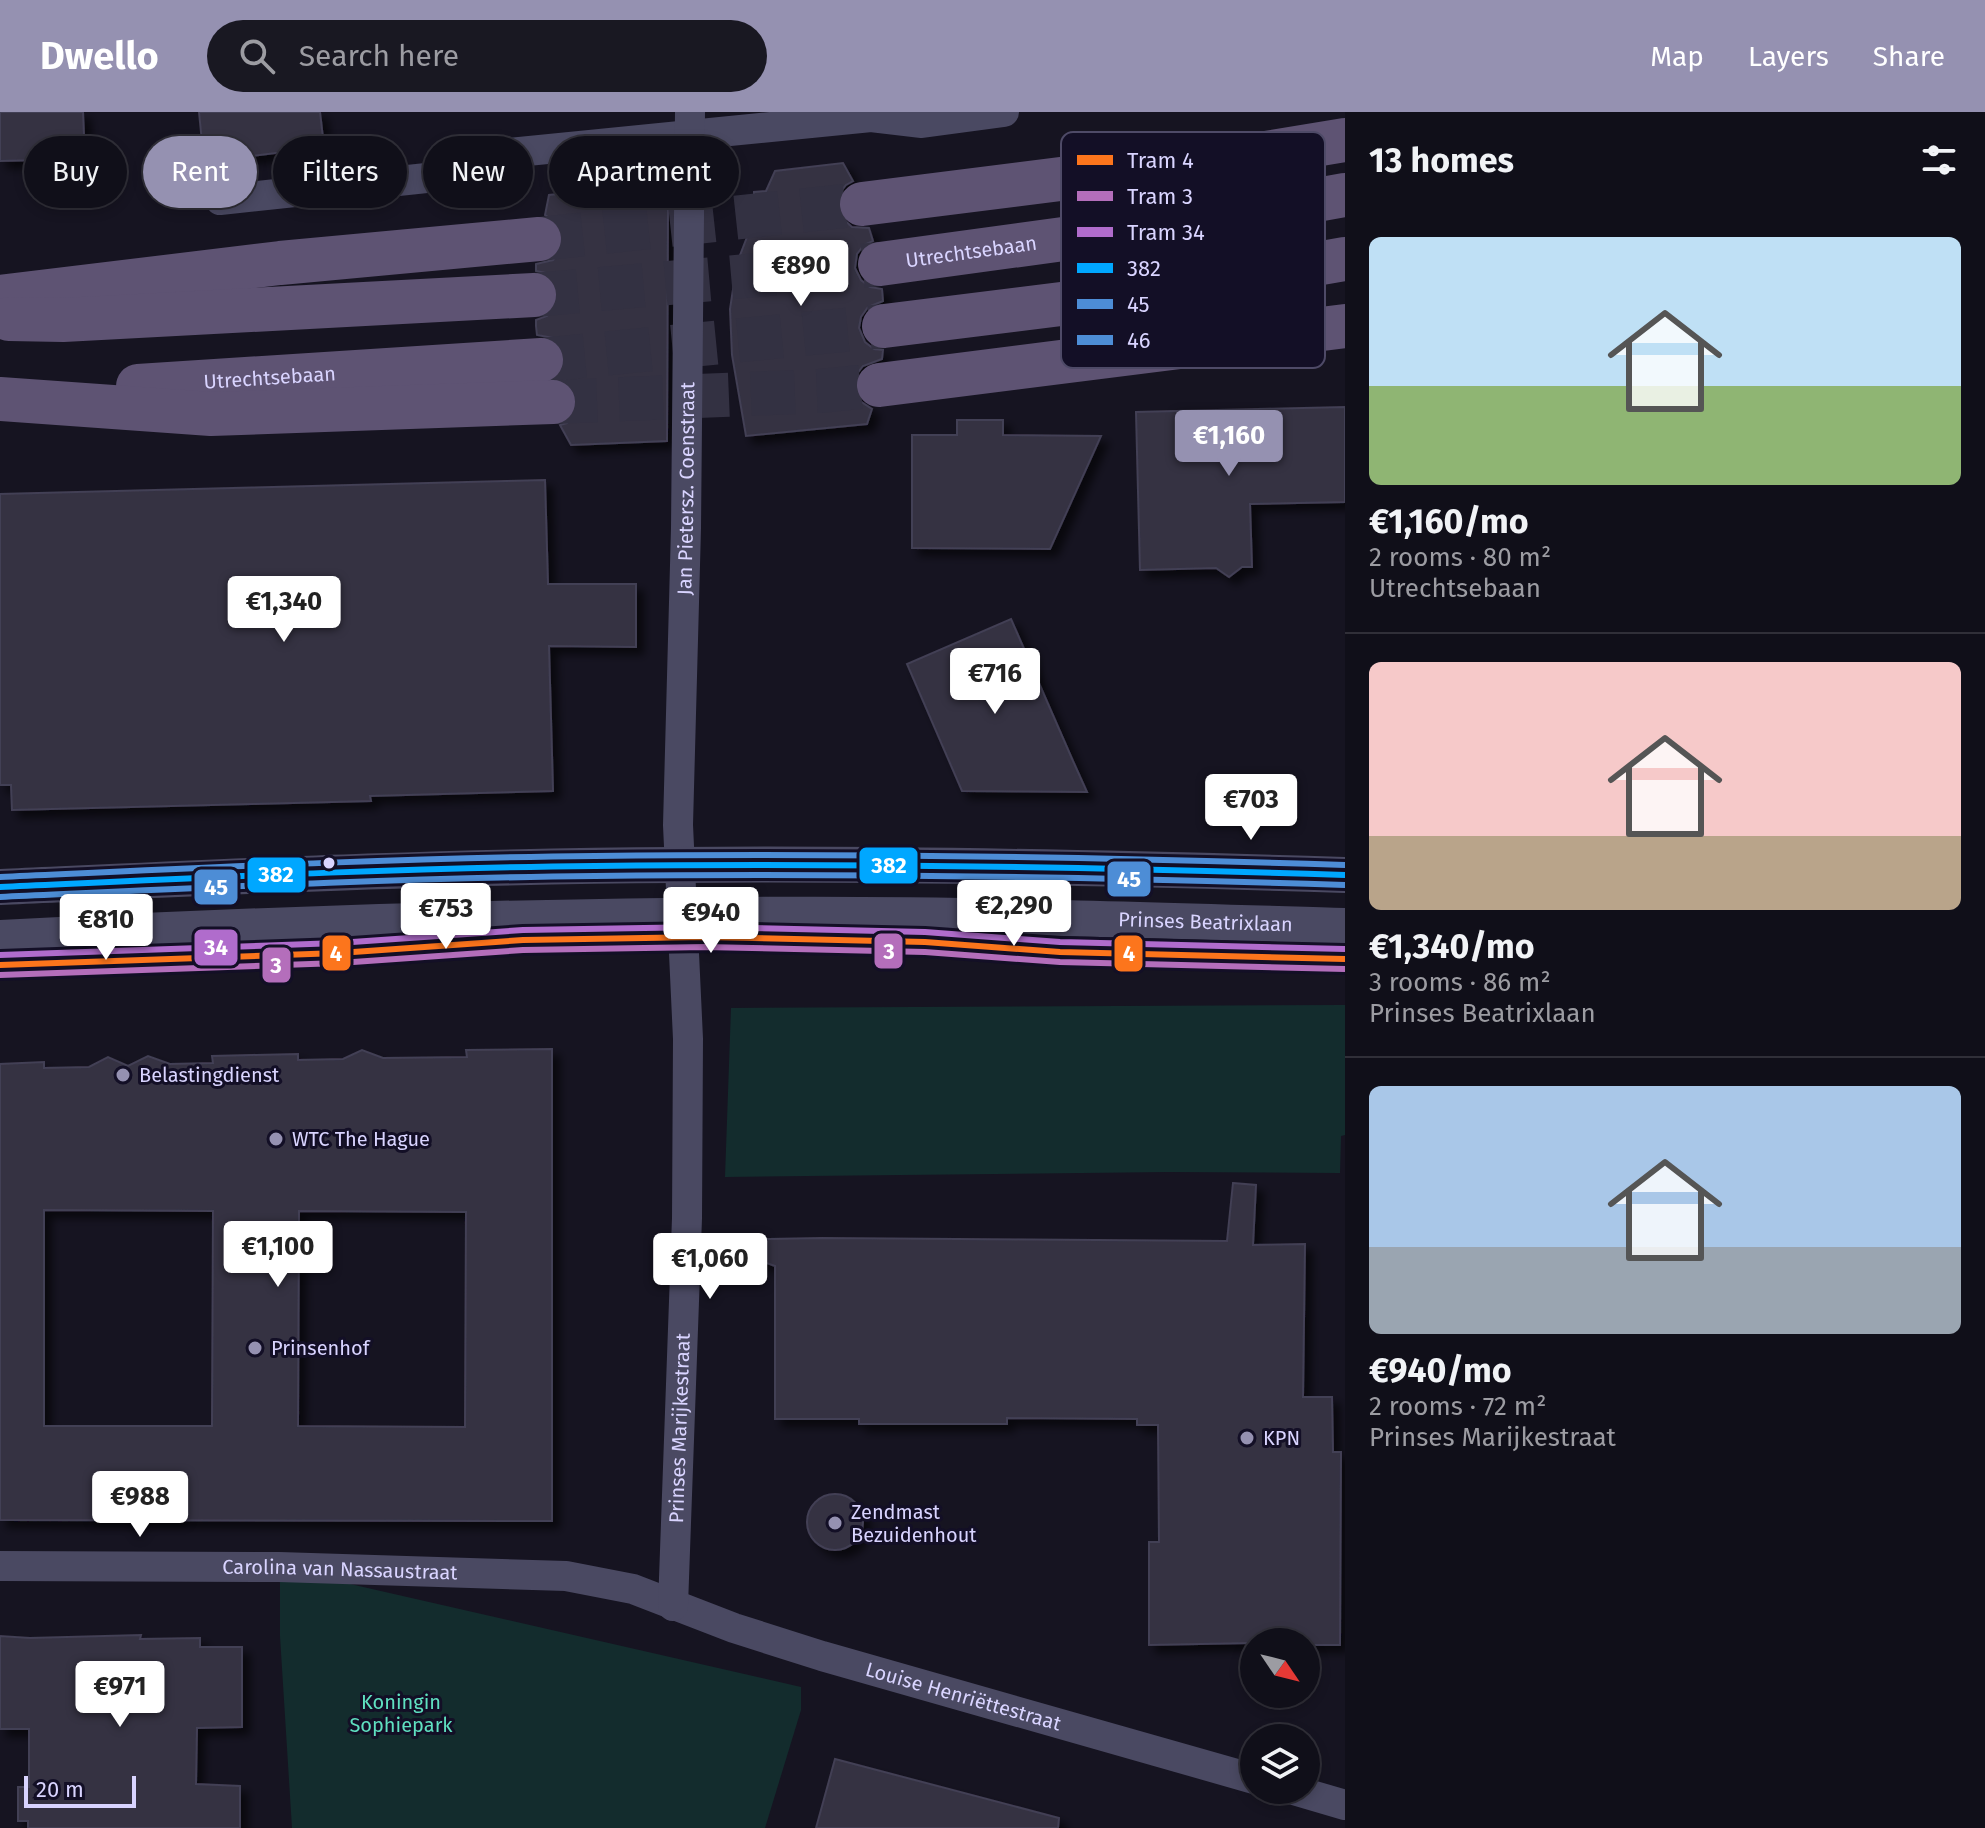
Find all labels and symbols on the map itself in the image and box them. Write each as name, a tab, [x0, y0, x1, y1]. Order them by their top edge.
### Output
legend	[1061, 132, 1325, 368]
text: Tram 4	[1127, 147, 1194, 174]
text: Tram 3	[1127, 183, 1193, 210]
text: Tram 34	[1127, 219, 1205, 246]
street label: Utrechtsebaan	[904, 231, 1038, 272]
pin: €890	[754, 240, 848, 308]
text: 382	[1127, 255, 1161, 282]
text: 45	[1127, 291, 1150, 318]
text: 46	[1127, 327, 1150, 354]
street label: Utrechtsebaan	[203, 361, 337, 394]
street label: Jan Pietersz. Coenstraat	[672, 381, 699, 596]
pin: €1,160	[1164, 410, 1294, 478]
pin: €1,340	[219, 576, 349, 644]
pin: €716	[948, 648, 1042, 716]
pin: €703	[1204, 774, 1298, 842]
line badge: 382	[858, 846, 919, 885]
text: 382	[870, 852, 907, 879]
unlabelled marker	[321, 855, 337, 871]
line badge: 382	[246, 856, 307, 894]
line badge: 45	[1106, 860, 1152, 898]
text: 382	[257, 861, 294, 888]
text: 45	[1117, 866, 1141, 893]
line badge: 45	[193, 868, 239, 906]
text: 45	[204, 874, 228, 901]
pin: €2,290	[949, 880, 1079, 948]
pin: €753	[399, 883, 493, 951]
pin: €940	[664, 887, 758, 955]
pin: €810	[59, 894, 153, 962]
street label: Prinses Beatrixlaan	[1118, 907, 1293, 936]
line badge: 34	[193, 928, 239, 967]
line badge: 3	[873, 932, 904, 970]
text: 34	[203, 934, 228, 961]
line badge: 4	[321, 934, 352, 972]
line badge: 4	[1113, 934, 1144, 973]
text: 3	[882, 938, 895, 965]
text: 4	[330, 940, 342, 967]
text: 4	[1123, 940, 1135, 967]
line badge: 3	[261, 946, 292, 984]
text: 3	[269, 952, 282, 979]
place label: Belastingdienst	[139, 1063, 280, 1087]
marker: Belastingdienst	[114, 1066, 132, 1084]
place label: WTC The Hague	[292, 1127, 430, 1151]
marker: WTC The Hague	[267, 1130, 285, 1148]
pin: €1,100	[213, 1221, 343, 1289]
pin: €1,060	[645, 1233, 775, 1301]
street label: Prinses Marijkestraat	[664, 1332, 695, 1524]
place label: Prinsenhof	[271, 1336, 371, 1360]
marker: Prinsenhof	[246, 1339, 264, 1357]
place label: KPN	[1263, 1426, 1300, 1450]
marker: KPN	[1238, 1429, 1256, 1447]
pin: €988	[93, 1471, 187, 1539]
place label: Zendmast Bezuidenhout	[851, 1500, 977, 1547]
marker: Zendmast Bezuidenhout	[826, 1514, 844, 1532]
street label: Carolina van Nassaustraat	[222, 1555, 459, 1585]
north arrow	[1240, 1628, 1320, 1708]
street label: Louise Henriëttestraat	[863, 1657, 1065, 1736]
pin: €971	[73, 1661, 167, 1729]
park label: Koningin Sophiepark	[349, 1690, 453, 1737]
scale bar	[24, 1772, 136, 1808]

